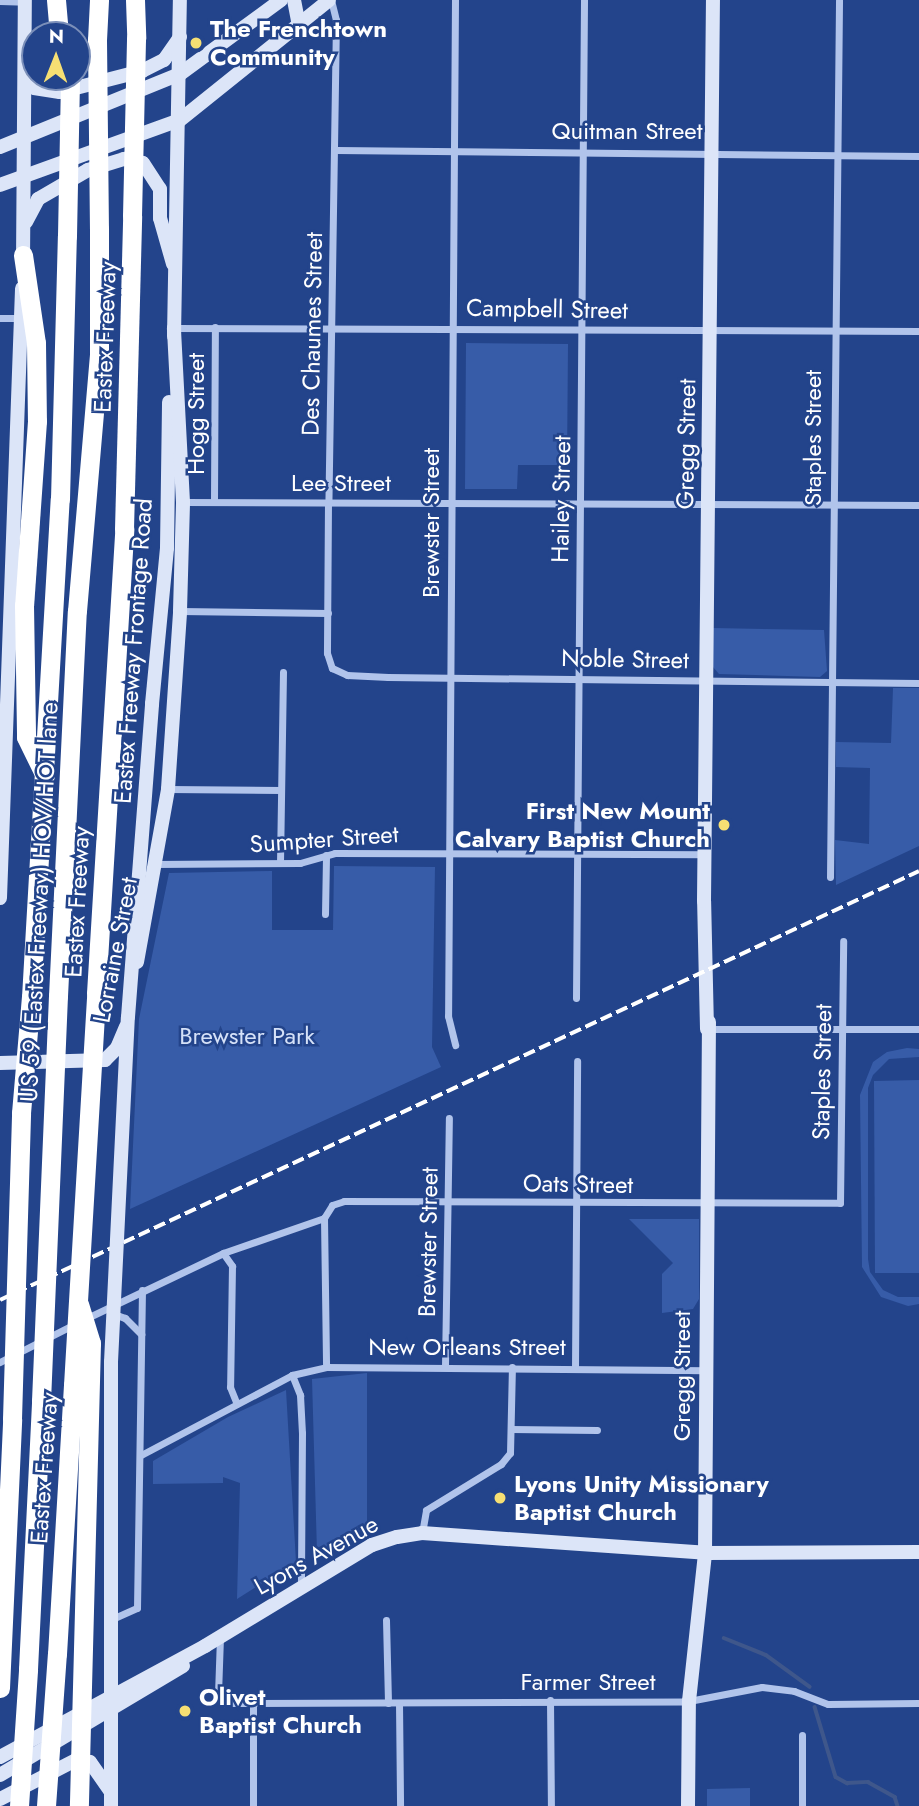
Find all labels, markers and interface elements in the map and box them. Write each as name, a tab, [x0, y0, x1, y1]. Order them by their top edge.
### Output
place label: The Frenchtown Community	[210, 15, 387, 71]
north arrow	[21, 21, 91, 91]
text: N	[49, 23, 64, 50]
marker: The Frenchtown Community	[188, 35, 204, 51]
street label: Quitman Street	[552, 117, 702, 145]
street label: Des Chaumes Street	[296, 232, 328, 436]
street label: Eastex Freeway	[88, 261, 122, 413]
street label: Campbell Street	[466, 293, 628, 325]
street label: Hogg Street	[182, 353, 210, 475]
street label: Staples Street	[799, 370, 827, 506]
street label: Gregg Street	[670, 378, 702, 510]
street label: Hailey Street	[545, 435, 577, 563]
street label: Brewster Street	[417, 448, 445, 598]
street label: Lee Street	[291, 469, 391, 497]
street label: Eastex Freeway Frontage Road	[108, 497, 158, 805]
street label: Noble Street	[561, 643, 689, 675]
street label: US 59 (Eastex Freeway) HOV/HOT lane	[14, 701, 64, 1103]
place label: First New Mount Calvary Baptist Church	[455, 797, 710, 853]
marker: First New Mount Calvary Baptist Church	[716, 817, 732, 833]
street label: Sumpter Street	[249, 819, 399, 859]
street label: Eastex Freeway	[59, 826, 95, 978]
street label: Lorraine Street	[87, 875, 143, 1025]
street label: Staples Street	[806, 1004, 838, 1140]
park label: Brewster Park	[179, 1022, 315, 1050]
street label: Brewster Street	[412, 1167, 444, 1317]
street label: Oats Street	[523, 1169, 633, 1199]
street label: Gregg Street	[668, 1311, 696, 1441]
street label: New Orleans Street	[368, 1333, 566, 1361]
street label: Eastex Freeway	[24, 1391, 64, 1545]
place label: Lyons Unity Missionary Baptist Church	[514, 1470, 769, 1526]
marker: Lyons Unity Missionary Baptist Church	[492, 1490, 508, 1506]
street label: Lyons Avenue	[249, 1509, 383, 1601]
street label: Farmer Street	[521, 1668, 655, 1696]
place label: Olivet Baptist Church	[199, 1683, 362, 1739]
marker: Olivet Baptist Church	[177, 1703, 193, 1719]

